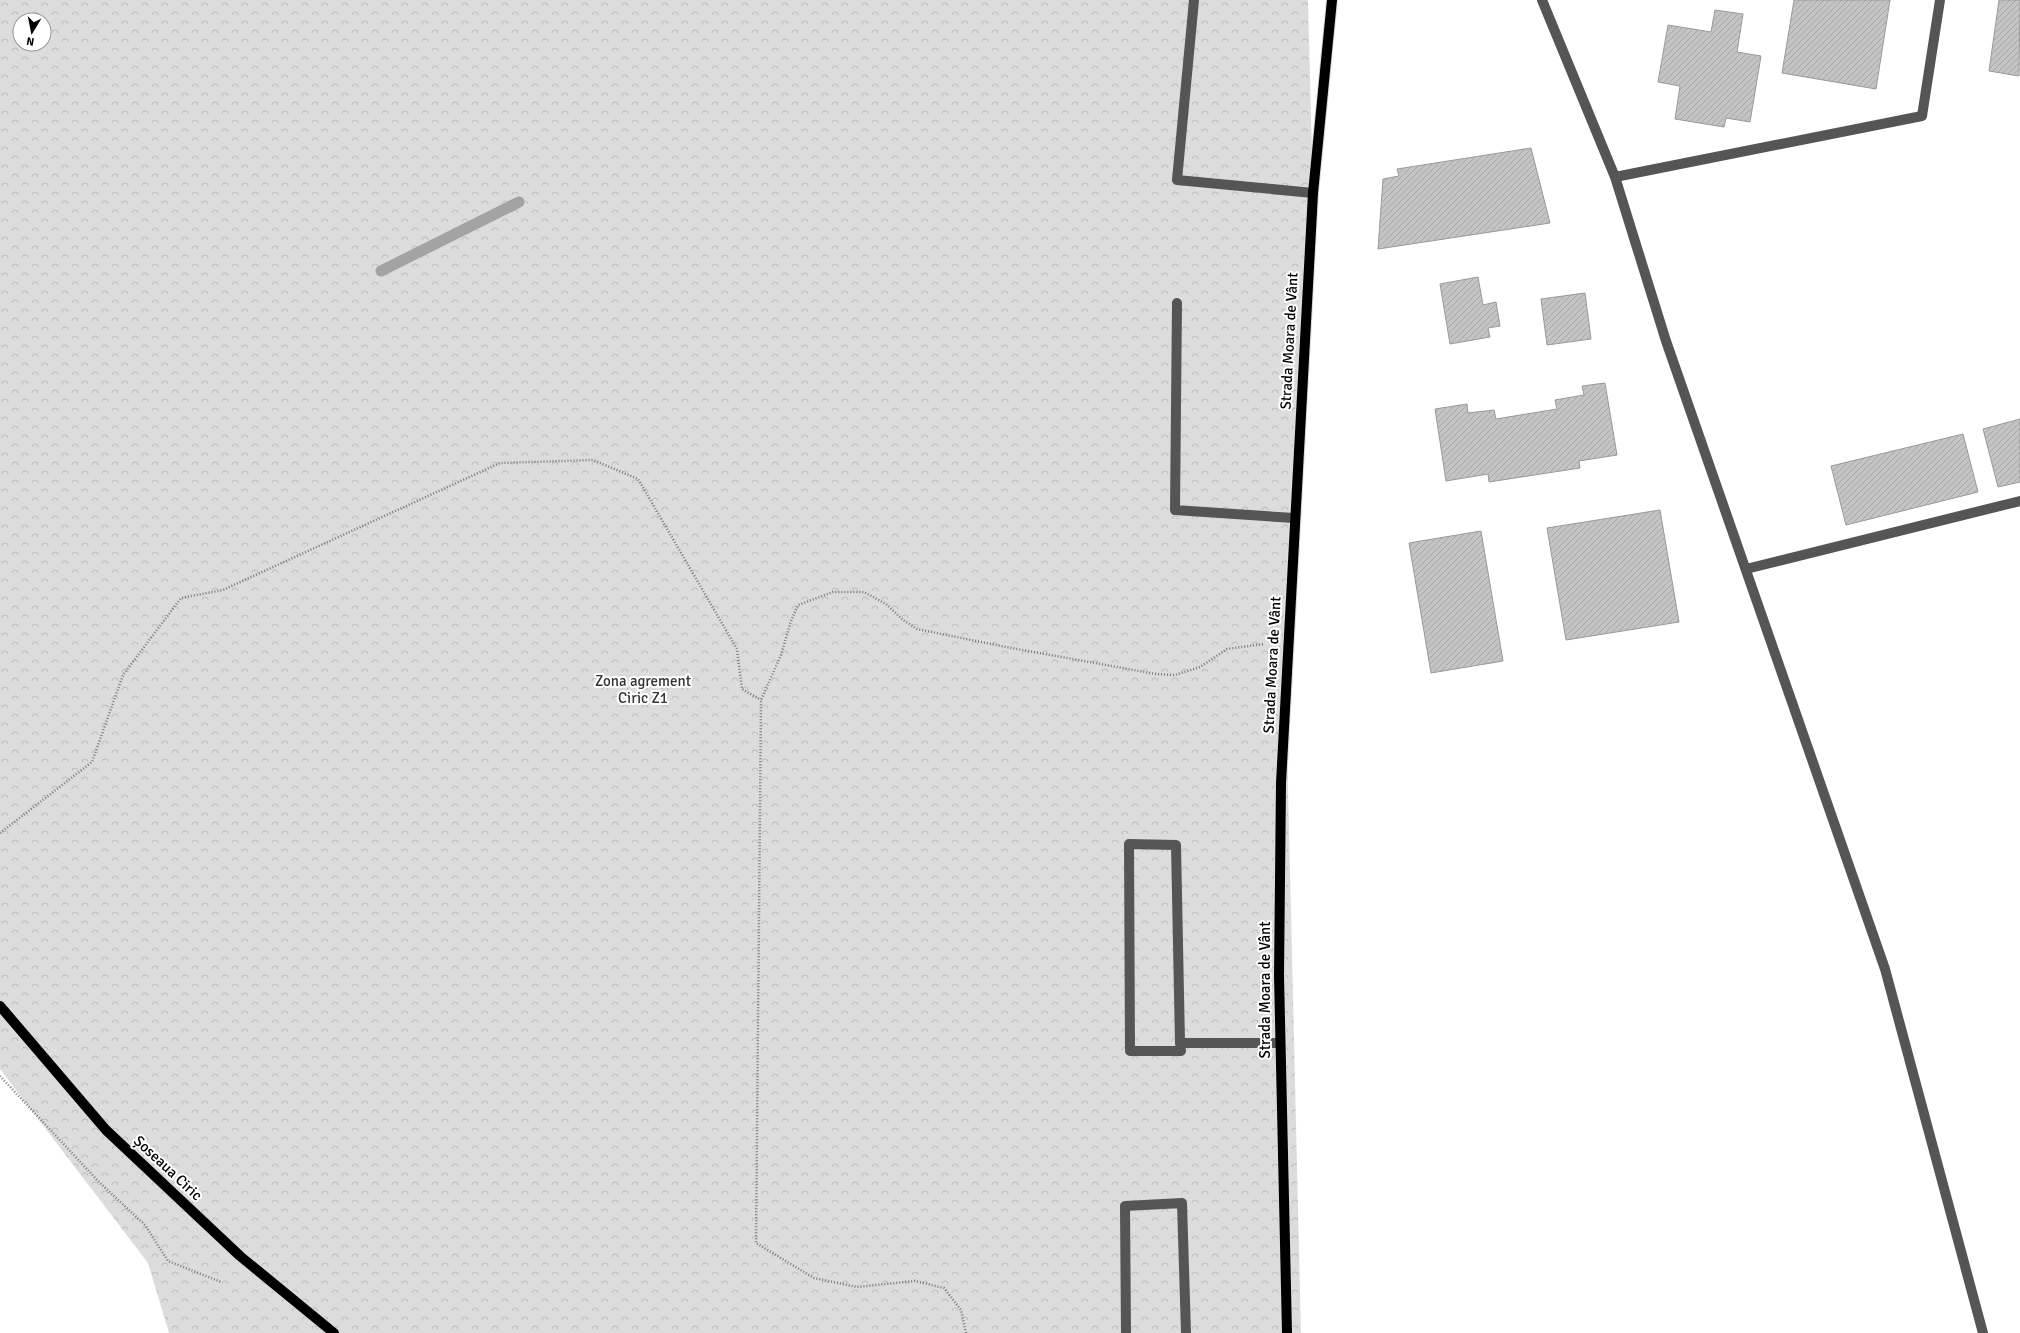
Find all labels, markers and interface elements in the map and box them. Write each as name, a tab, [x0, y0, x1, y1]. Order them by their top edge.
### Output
north arrow	[12, 12, 52, 52]
text: N	[25, 34, 35, 48]
street label: Strada Moara de Vânt	[1276, 272, 1302, 410]
street label: Strada Moara de Vânt	[1259, 596, 1285, 734]
park label: Zona agrement Ciric Z1	[595, 672, 691, 707]
street label: Strada Moara de Vânt	[1256, 921, 1274, 1059]
street label: Șoseaua Ciric	[130, 1132, 206, 1204]

